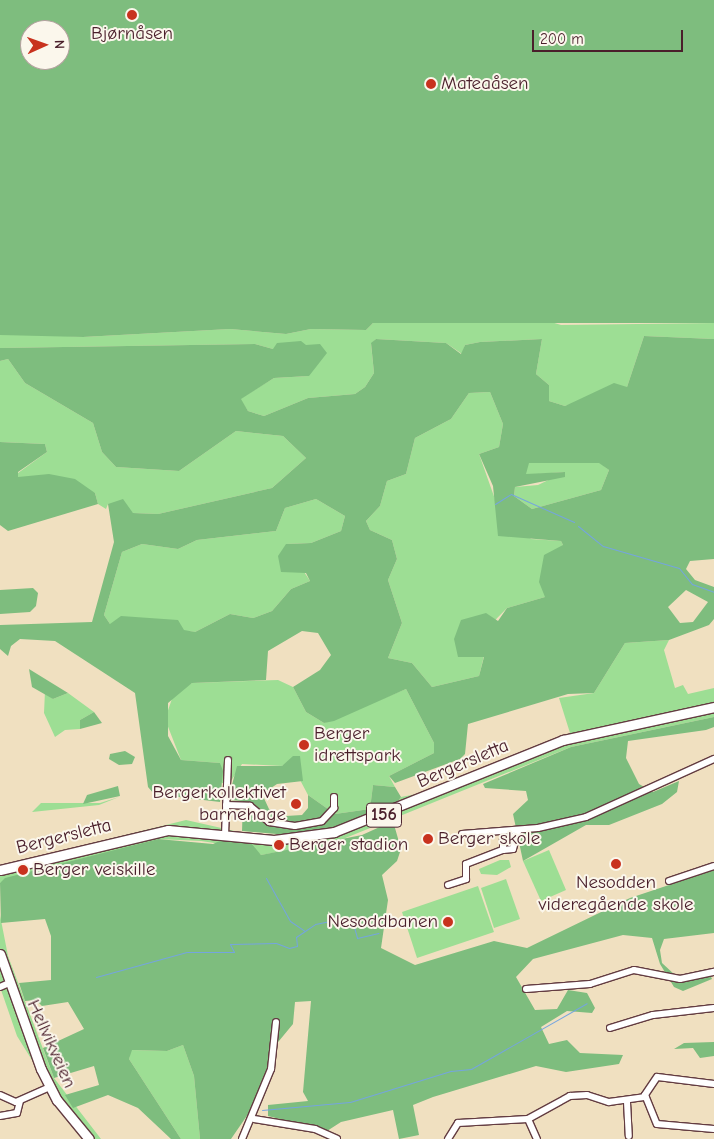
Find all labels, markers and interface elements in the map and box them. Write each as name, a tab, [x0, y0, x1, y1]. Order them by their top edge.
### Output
marker: Bjørnåsen	[126, 9, 138, 21]
north arrow	[20, 20, 70, 70]
scale bar	[534, 20, 685, 52]
place label: Bjørnåsen	[91, 23, 173, 45]
text: 200 m	[540, 30, 584, 48]
text: N	[51, 40, 68, 49]
place label: Mateaåsen	[441, 73, 529, 95]
marker: Mateaåsen	[425, 78, 437, 90]
place label: Berger idrettspark	[314, 723, 400, 767]
street label: Bergersletta	[414, 735, 512, 793]
marker: Berger idrettspark	[298, 739, 310, 751]
place label: Bergerkollektivet barnehage	[152, 782, 286, 826]
marker: Bergerkollektivet barnehage	[290, 798, 302, 810]
road number: 156	[365, 800, 403, 830]
street label: Bergersletta	[14, 814, 114, 860]
place label: Berger skole	[438, 828, 540, 850]
marker: Berger skole	[422, 833, 434, 845]
place label: Berger stadion	[289, 834, 408, 856]
marker: Berger stadion	[273, 839, 285, 851]
marker: Nesodden videregående skole	[610, 858, 622, 870]
place label: Berger veiskille	[33, 859, 155, 881]
marker: Berger veiskille	[17, 864, 29, 876]
place label: Nesodden videregående skole	[539, 872, 693, 916]
place label: Nesoddbanen	[327, 911, 438, 933]
marker: Nesoddbanen	[442, 916, 454, 928]
street label: Hellvikveien	[21, 996, 81, 1092]

